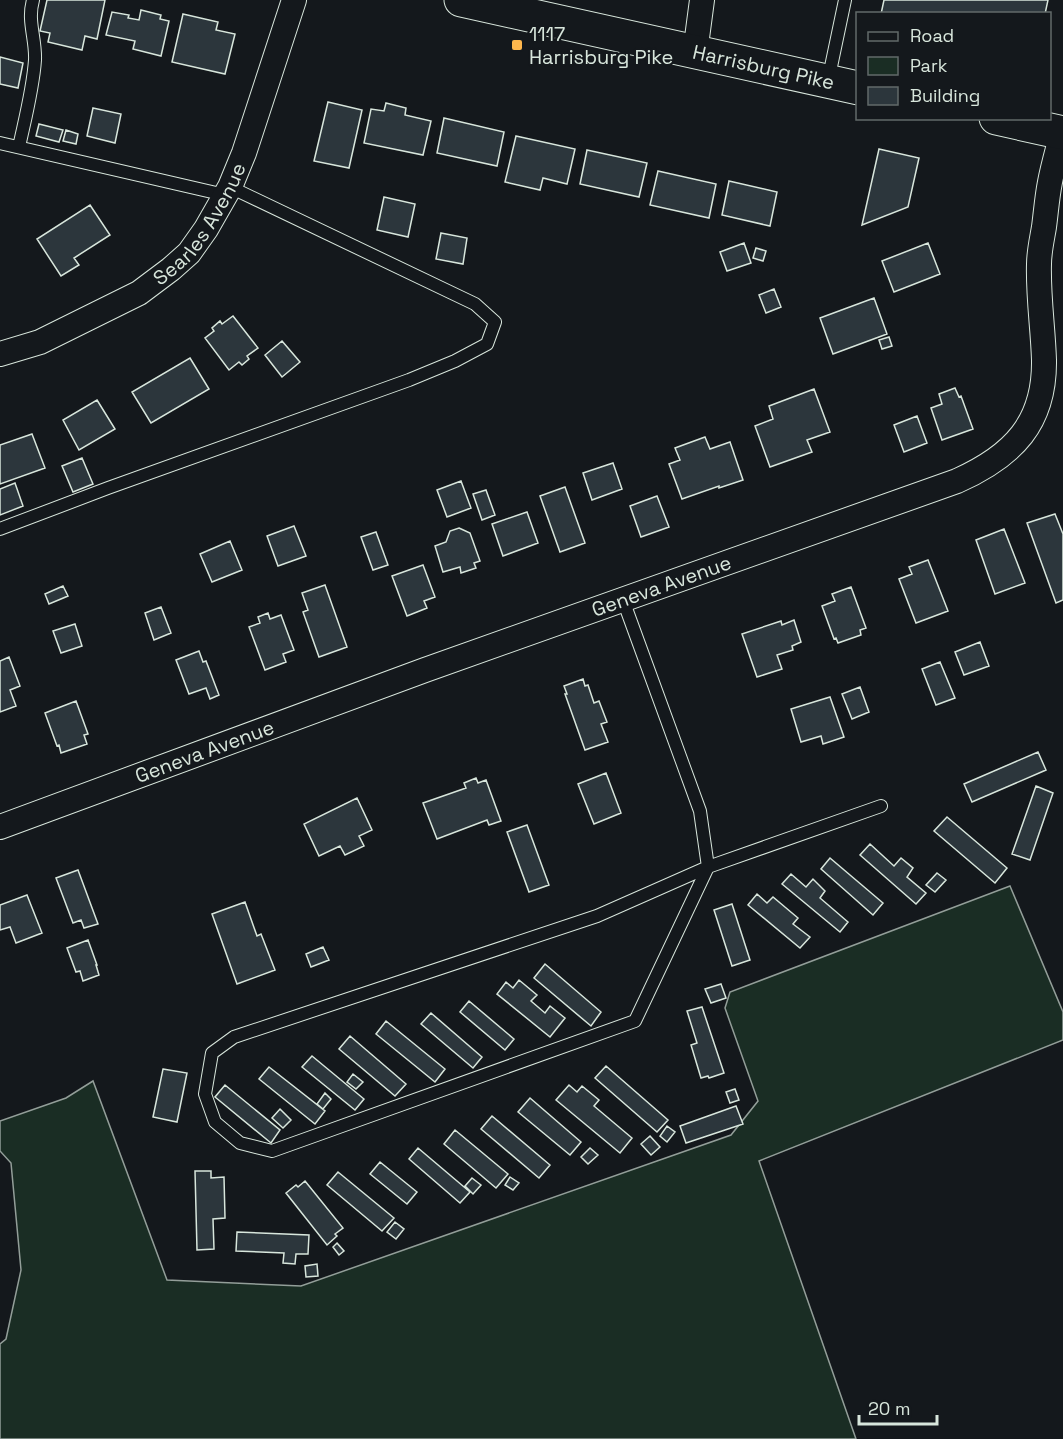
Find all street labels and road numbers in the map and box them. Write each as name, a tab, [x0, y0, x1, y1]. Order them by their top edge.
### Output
street label: Harrisburg Pike	[690, 39, 837, 95]
street label: Searles Avenue	[148, 159, 252, 291]
street label: Geneva Avenue	[588, 549, 735, 623]
street label: Geneva Avenue	[131, 714, 278, 789]

